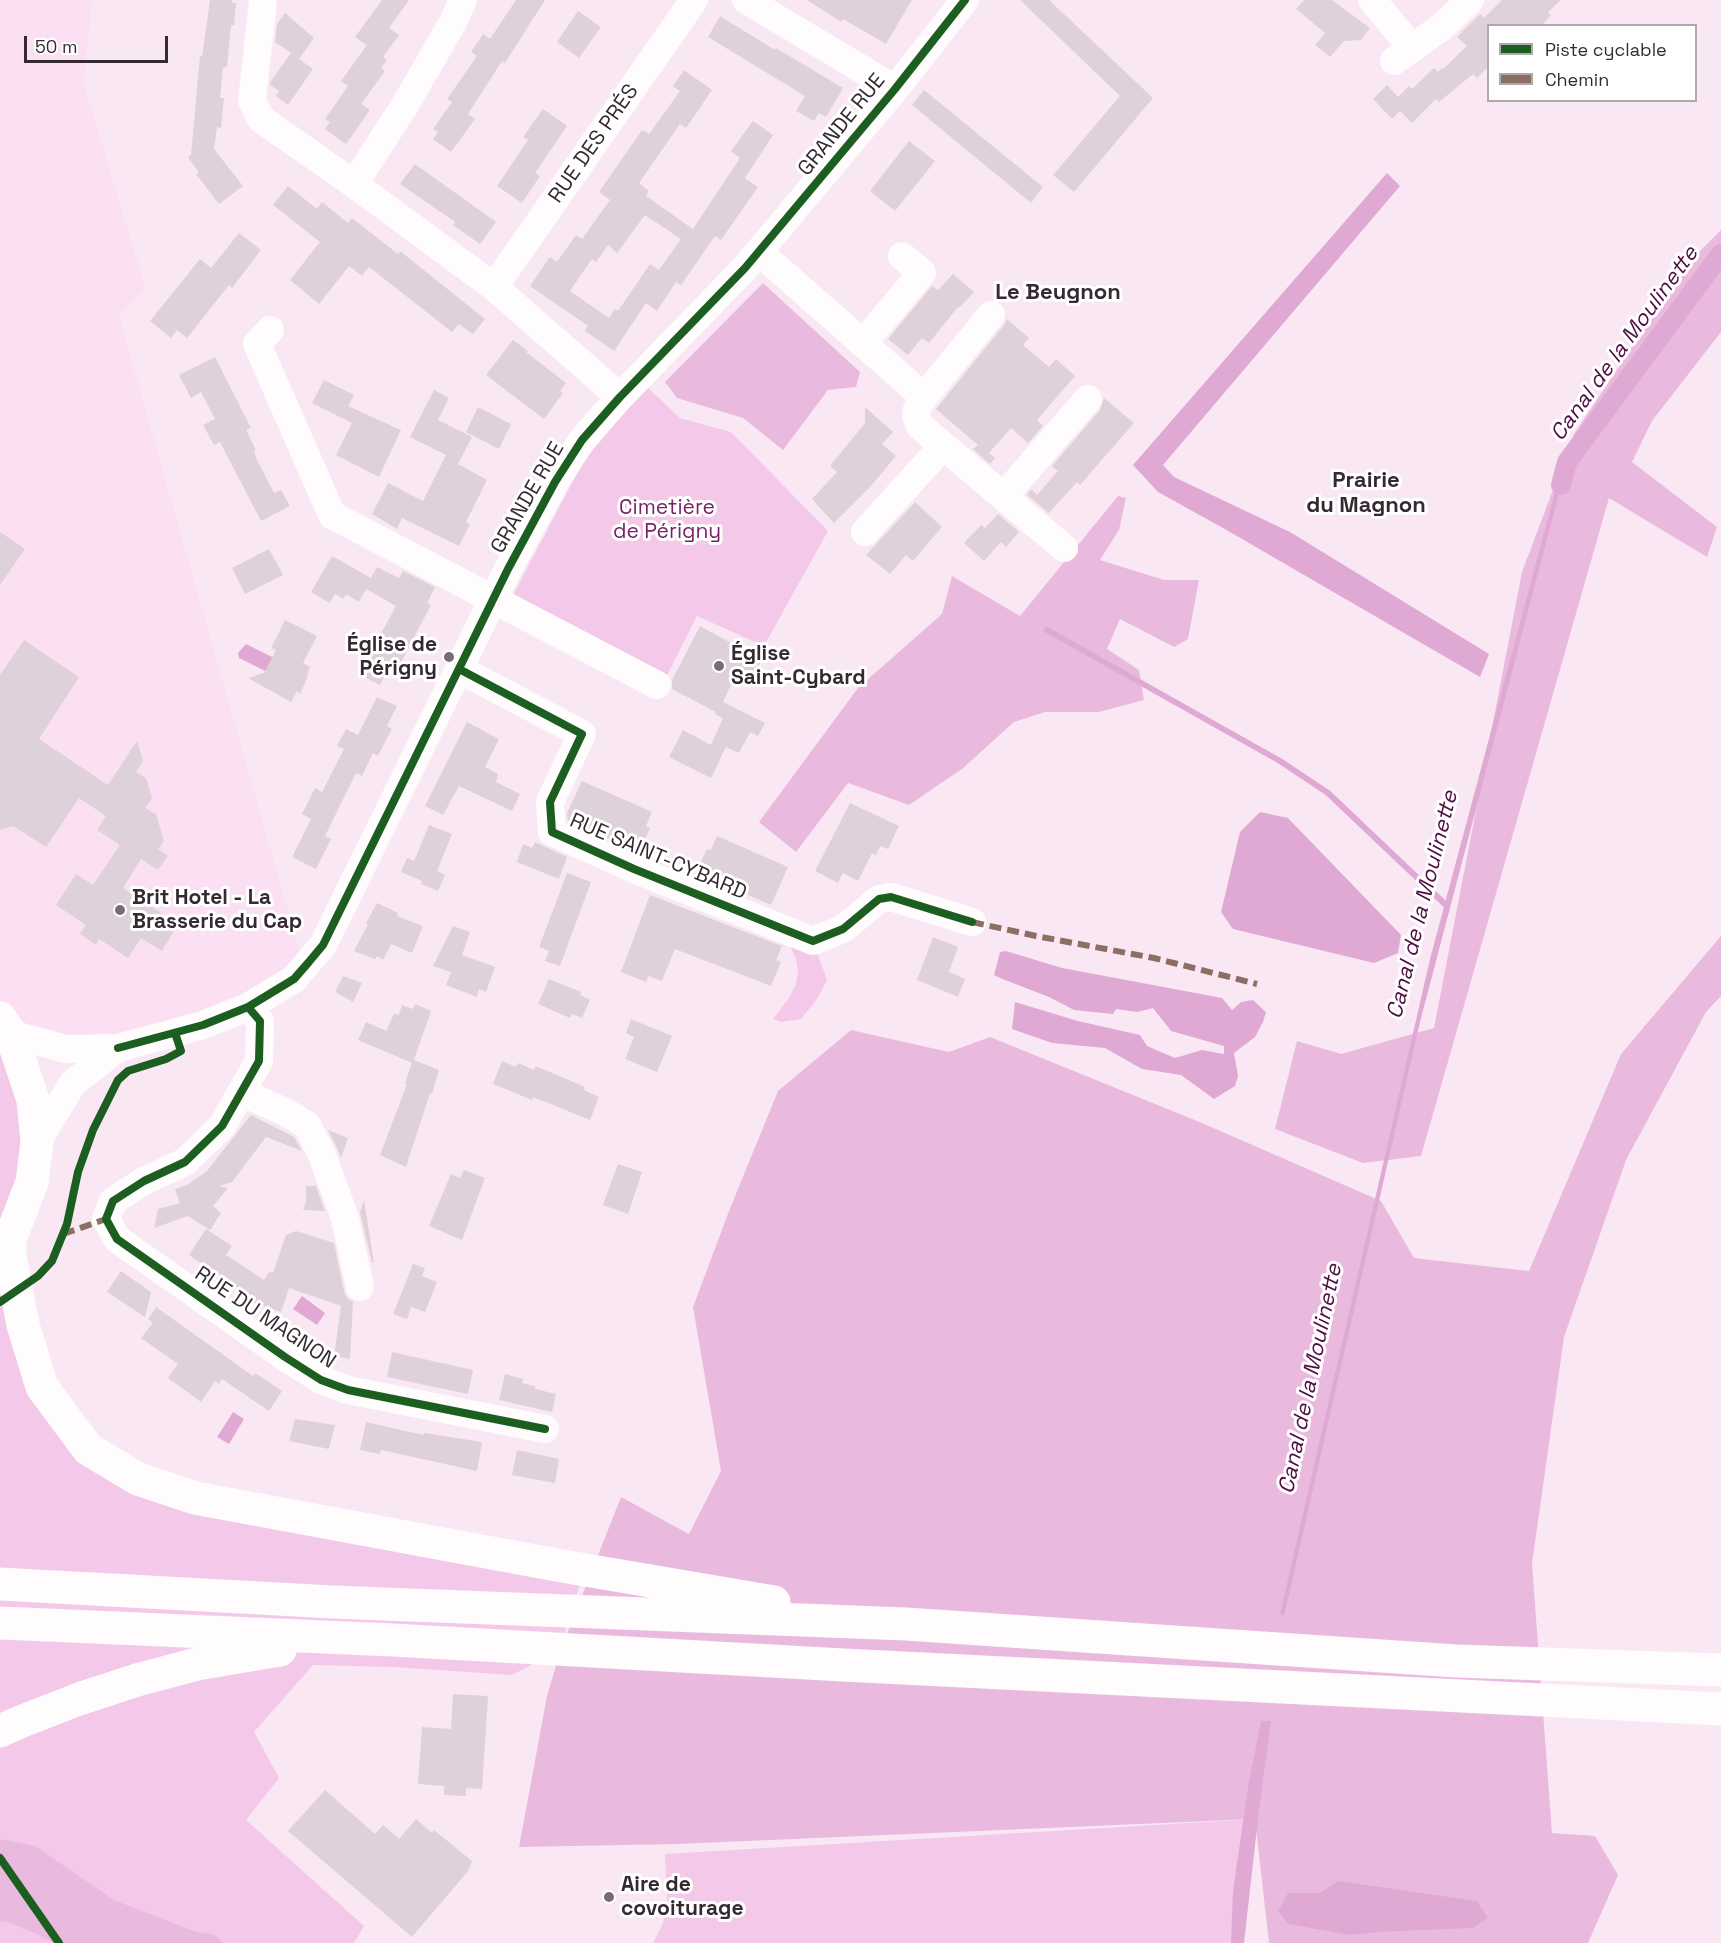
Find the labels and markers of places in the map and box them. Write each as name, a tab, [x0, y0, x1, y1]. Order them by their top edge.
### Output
place label: Église de Périgny	[347, 632, 437, 682]
place label: Église Saint-Cybard	[731, 641, 866, 691]
marker: Église de Périgny	[442, 650, 456, 664]
marker: Église Saint-Cybard	[712, 659, 726, 673]
place label: Brit Hotel - La Brasserie du Cap	[132, 885, 302, 935]
marker: Brit Hotel - La Brasserie du Cap	[113, 903, 127, 917]
place label: Aire de covoiturage	[621, 1872, 744, 1922]
marker: Aire de covoiturage	[602, 1890, 616, 1904]

